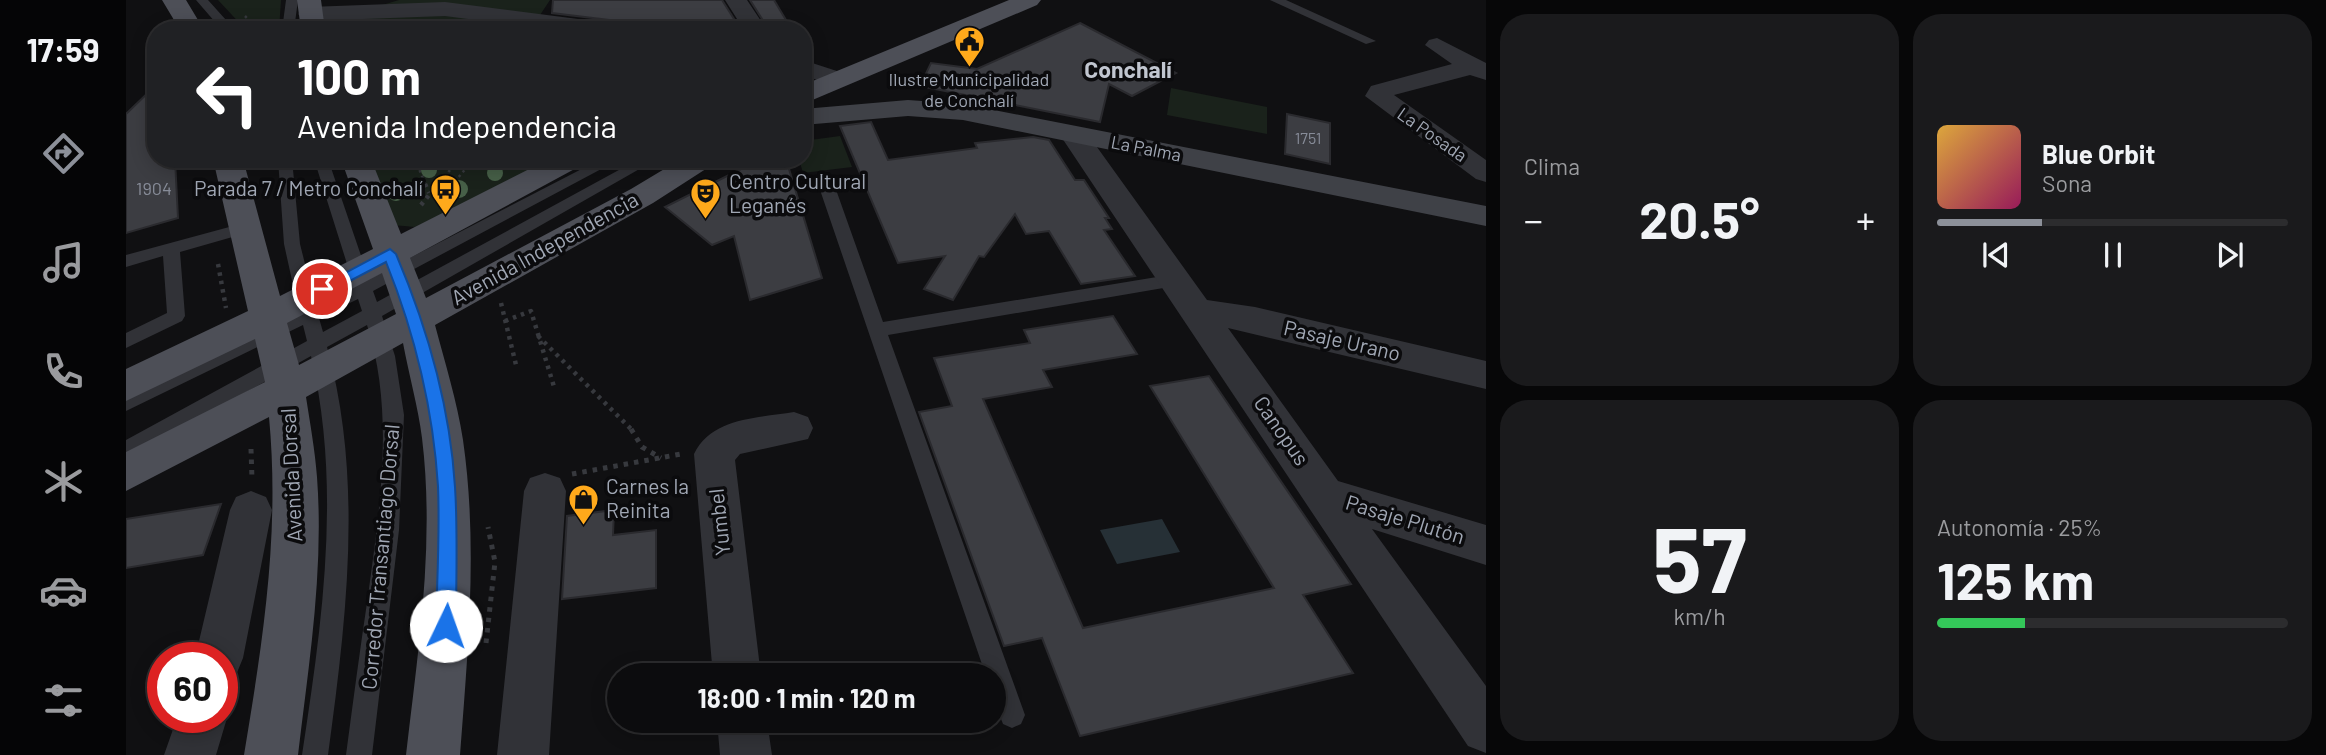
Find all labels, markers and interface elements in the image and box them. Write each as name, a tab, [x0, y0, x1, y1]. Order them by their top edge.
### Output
public building icon: Ilustre Municipalidad de Conchalí	[952, 25, 986, 69]
text: 17:59	[26, 30, 100, 68]
text: 100 m	[297, 46, 421, 105]
icon: left	[182, 49, 273, 140]
district label: Conchalí	[1084, 55, 1172, 83]
place label: Ilustre Municipalidad de Conchalí	[889, 68, 1049, 111]
street label: La Posada	[1393, 102, 1472, 166]
text: Avenida Independencia	[297, 106, 617, 144]
house number: 1751	[1295, 128, 1321, 147]
icon: directions	[39, 129, 88, 178]
street label: La Palma	[1109, 130, 1183, 166]
text: Blue Orbit	[2042, 138, 2155, 169]
text: Clima	[1524, 152, 1580, 180]
place label: Centro Cultural Leganés	[729, 168, 866, 217]
text: Sona	[2042, 169, 2092, 197]
bus stop icon: Parada 7 / Metro Conchalí	[429, 172, 463, 216]
place label: Parada 7 / Metro Conchalí	[194, 175, 424, 200]
house number: 1904	[136, 177, 172, 199]
theatre icon: Centro Cultural Leganés	[689, 177, 723, 221]
street label: Avenida Independencia	[446, 186, 642, 310]
text: 20.5°	[1639, 187, 1760, 249]
text: −	[1524, 196, 1543, 242]
text: +	[1856, 196, 1875, 242]
icon: previous	[1977, 236, 2015, 274]
icon: pause	[2094, 236, 2132, 274]
icon: next	[2211, 236, 2249, 274]
icon: music	[39, 238, 88, 287]
pin	[292, 259, 352, 319]
icon: arrive	[303, 270, 341, 308]
street label: Pasaje Urano	[1282, 314, 1403, 365]
icon: phone	[39, 347, 88, 396]
street label: Canopus	[1249, 391, 1315, 470]
street label: Avenida Dorsal	[275, 408, 306, 543]
street label: Corredor Transantiago Dorsal	[355, 423, 404, 691]
icon: climate	[39, 457, 88, 506]
place label: Carnes la Reinita	[606, 473, 689, 522]
shop icon: Carnes la Reinita	[566, 482, 600, 526]
street label: Yumbel	[703, 487, 734, 557]
street label: Pasaje Plutón	[1343, 489, 1468, 548]
text: 57	[1652, 502, 1747, 611]
text: Autonomía · 25%	[1937, 513, 2102, 541]
text: 125 km	[1937, 548, 2094, 610]
icon: car	[39, 566, 88, 615]
position arrow	[409, 589, 483, 663]
text: km/h	[1673, 602, 1726, 630]
speed limit sign: 60	[147, 642, 238, 733]
icon: filters	[39, 676, 88, 725]
text: 18:00 · 1 min · 120 m	[698, 682, 915, 713]

